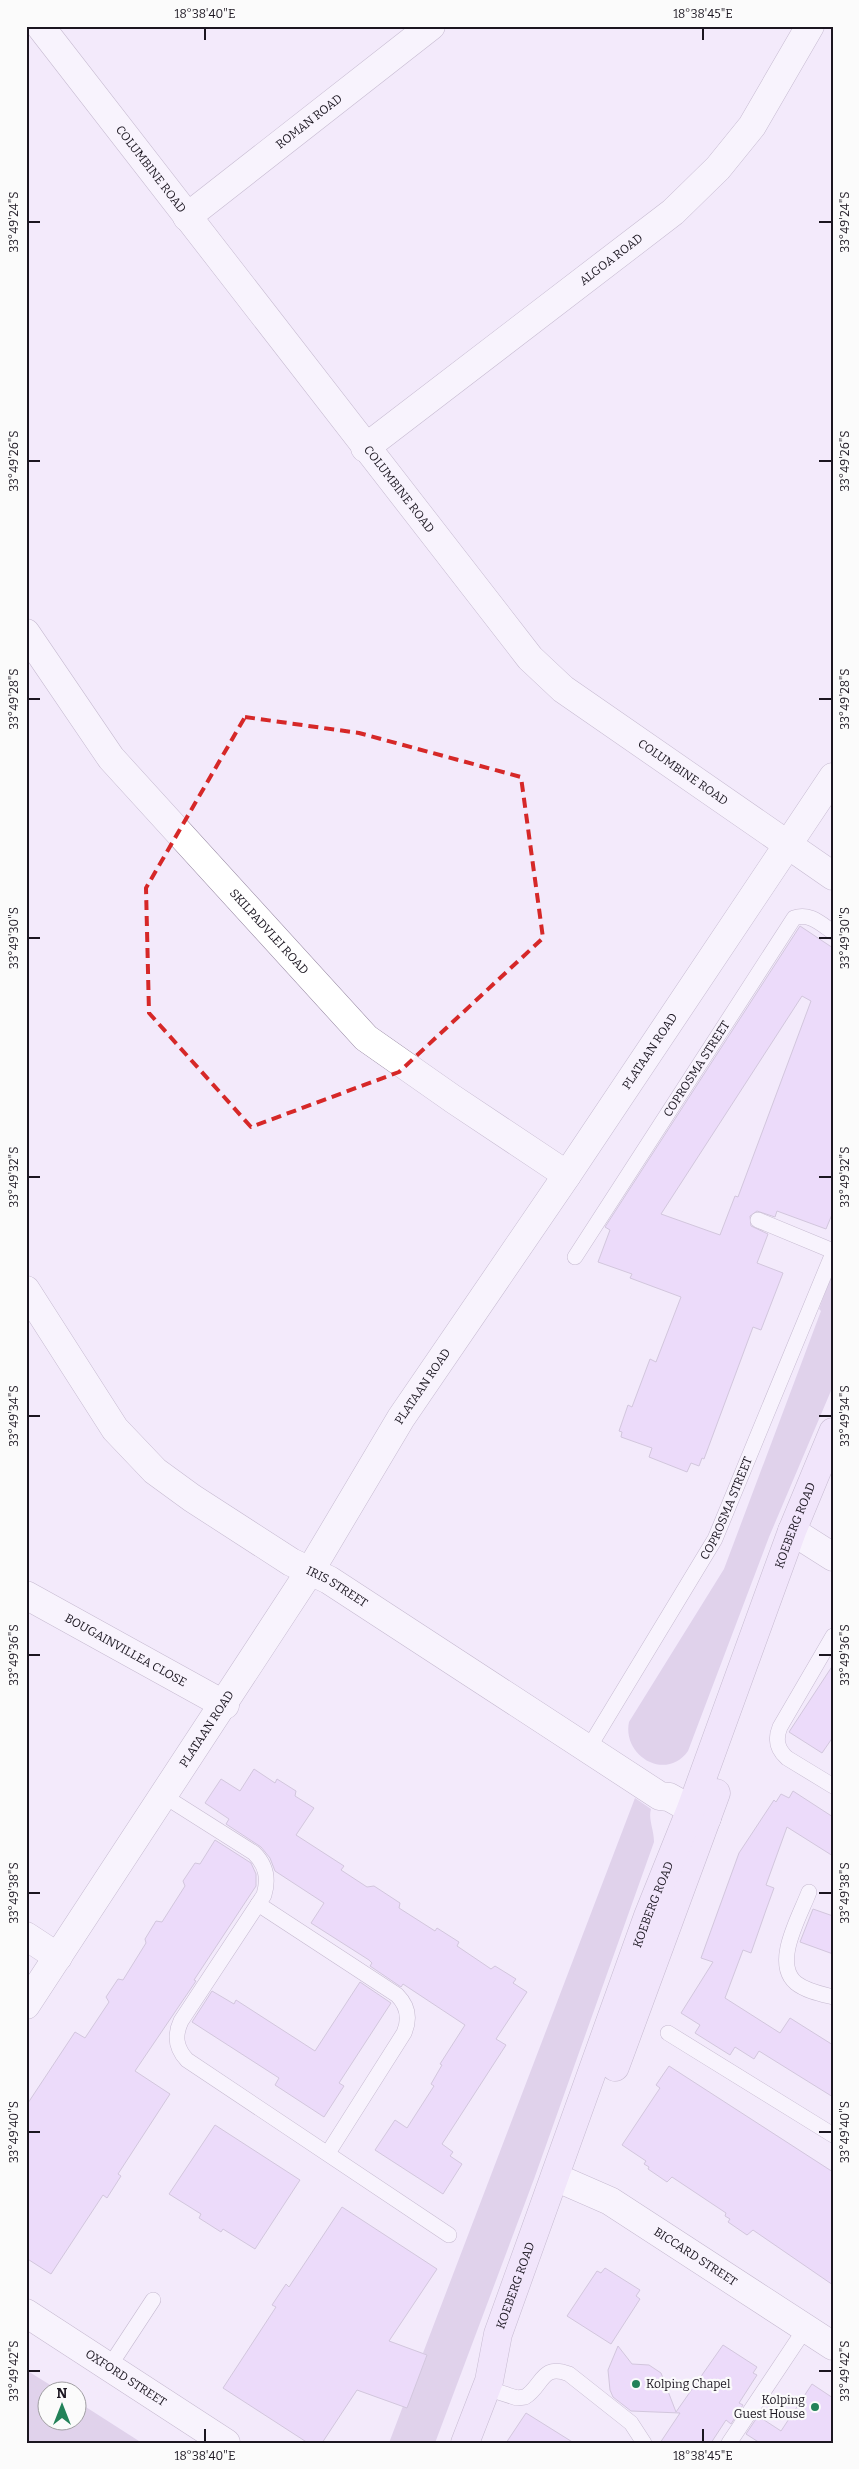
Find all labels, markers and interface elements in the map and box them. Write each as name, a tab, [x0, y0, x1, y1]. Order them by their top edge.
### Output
text: 18°38'40"E	[175, 7, 235, 21]
text: 18°38'45"E	[673, 7, 733, 21]
street label: ROMAN ROAD	[273, 91, 345, 152]
street label: COLUMBINE ROAD	[113, 123, 189, 215]
text: 33°49'24"S	[7, 192, 21, 252]
text: 33°49'24"S	[838, 192, 852, 252]
street label: ALGOA ROAD	[577, 231, 645, 288]
text: 33°49'26"S	[7, 431, 21, 492]
text: 33°49'26"S	[838, 431, 852, 492]
street label: COLUMBINE ROAD	[361, 443, 437, 535]
text: 33°49'28"S	[7, 669, 21, 729]
text: 33°49'28"S	[838, 669, 852, 729]
street label: COLUMBINE ROAD	[635, 736, 731, 808]
street label: SKILPADVLEI ROAD	[227, 886, 312, 977]
text: 33°49'30"S	[7, 907, 21, 969]
text: 33°49'30"S	[838, 907, 852, 969]
street label: PLATAAN ROAD	[619, 1010, 680, 1092]
street label: COPROSMA STREET	[661, 1018, 733, 1119]
text: 33°49'32"S	[7, 1147, 21, 1207]
text: 33°49'32"S	[838, 1147, 852, 1207]
street label: PLATAAN ROAD	[392, 1346, 453, 1427]
text: 33°49'34"S	[7, 1385, 21, 1447]
text: 33°49'34"S	[838, 1385, 852, 1447]
street label: COPROSMA STREET	[697, 1455, 755, 1562]
street label: KOEBERG ROAD	[772, 1480, 818, 1570]
street label: IRIS STREET	[304, 1563, 370, 1610]
street label: BOUGAINVILLEA CLOSE	[62, 1611, 189, 1689]
text: 33°49'36"S	[7, 1624, 21, 1686]
text: 33°49'36"S	[838, 1624, 852, 1686]
street label: PLATAAN ROAD	[177, 1688, 237, 1770]
street label: KOEBERG ROAD	[630, 1859, 676, 1949]
text: 33°49'38"S	[7, 1862, 21, 1924]
text: 33°49'38"S	[838, 1862, 852, 1924]
text: 33°49'40"S	[7, 2101, 21, 2163]
text: 33°49'40"S	[838, 2101, 852, 2163]
street label: BICCARD STREET	[651, 2224, 740, 2289]
street label: KOEBERG ROAD	[493, 2240, 537, 2331]
text: 33°49'42"S	[7, 2341, 21, 2401]
text: 33°49'42"S	[838, 2341, 852, 2401]
street label: OXFORD STREET	[83, 2347, 169, 2409]
place label: Kolping Chapel	[646, 2377, 731, 2391]
marker: Kolping Chapel	[630, 2378, 642, 2390]
north arrow	[38, 2382, 88, 2432]
text: N	[57, 2385, 68, 2402]
place label: Kolping Guest House	[734, 2393, 805, 2421]
marker: Kolping Guest House	[809, 2401, 821, 2413]
text: 18°38'40"E	[175, 2449, 235, 2463]
text: 18°38'45"E	[673, 2449, 733, 2463]

